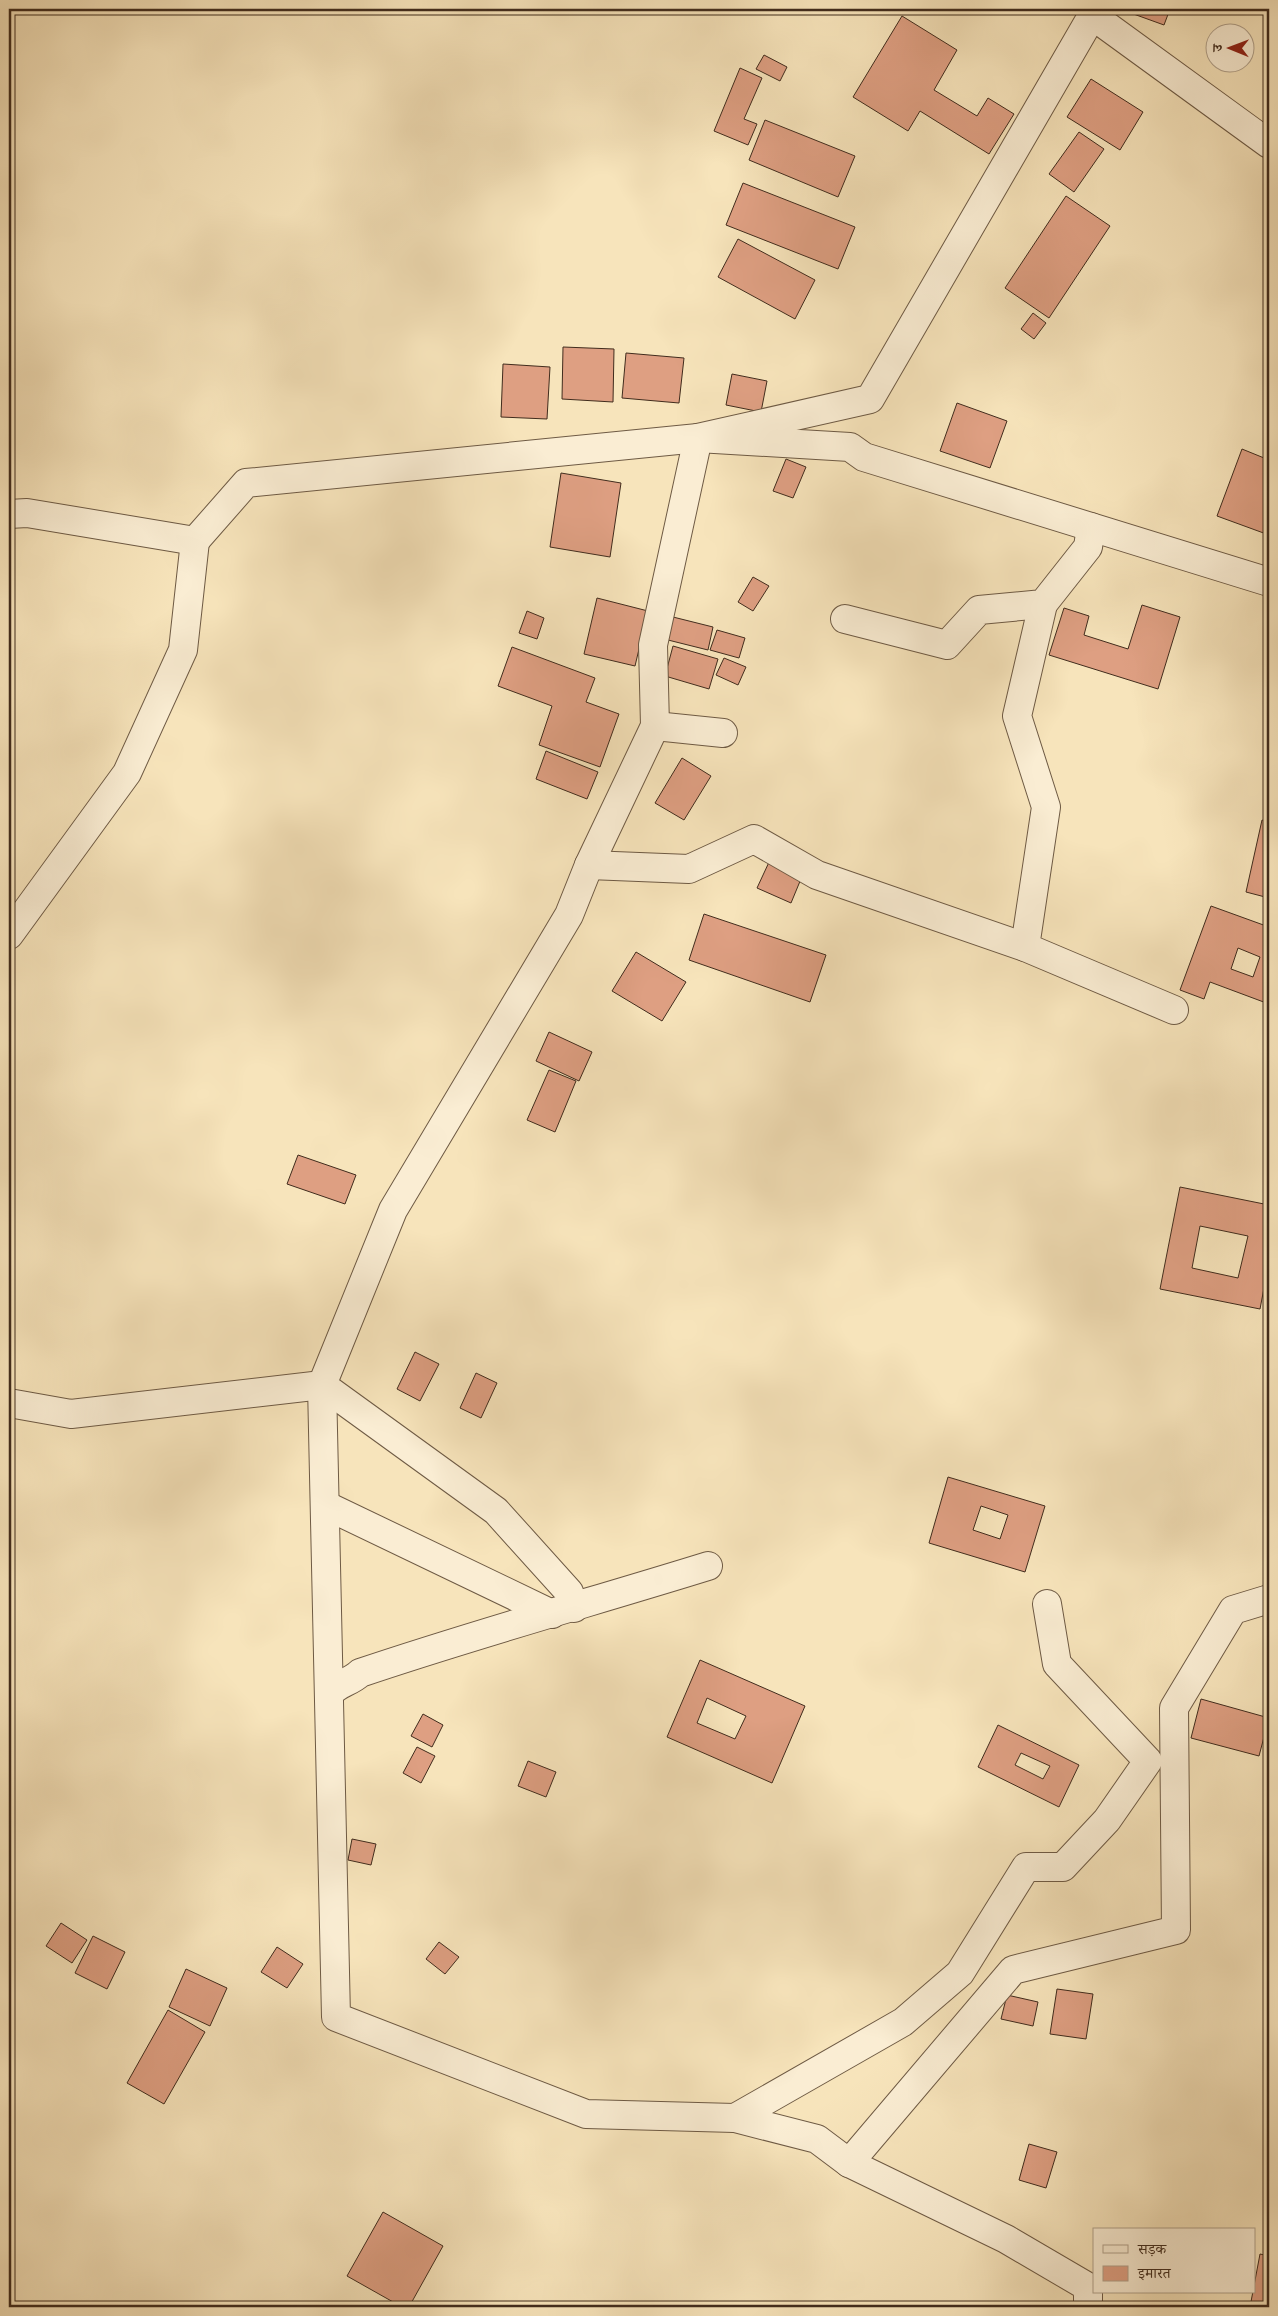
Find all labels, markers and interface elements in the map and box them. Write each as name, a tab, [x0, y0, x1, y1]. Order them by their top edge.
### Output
north arrow	[1206, 22, 1256, 72]
text: उ	[1209, 43, 1227, 53]
legend	[1093, 2228, 1256, 2294]
text: सड़क	[1137, 2240, 1167, 2259]
text: इमारत	[1137, 2264, 1172, 2283]

